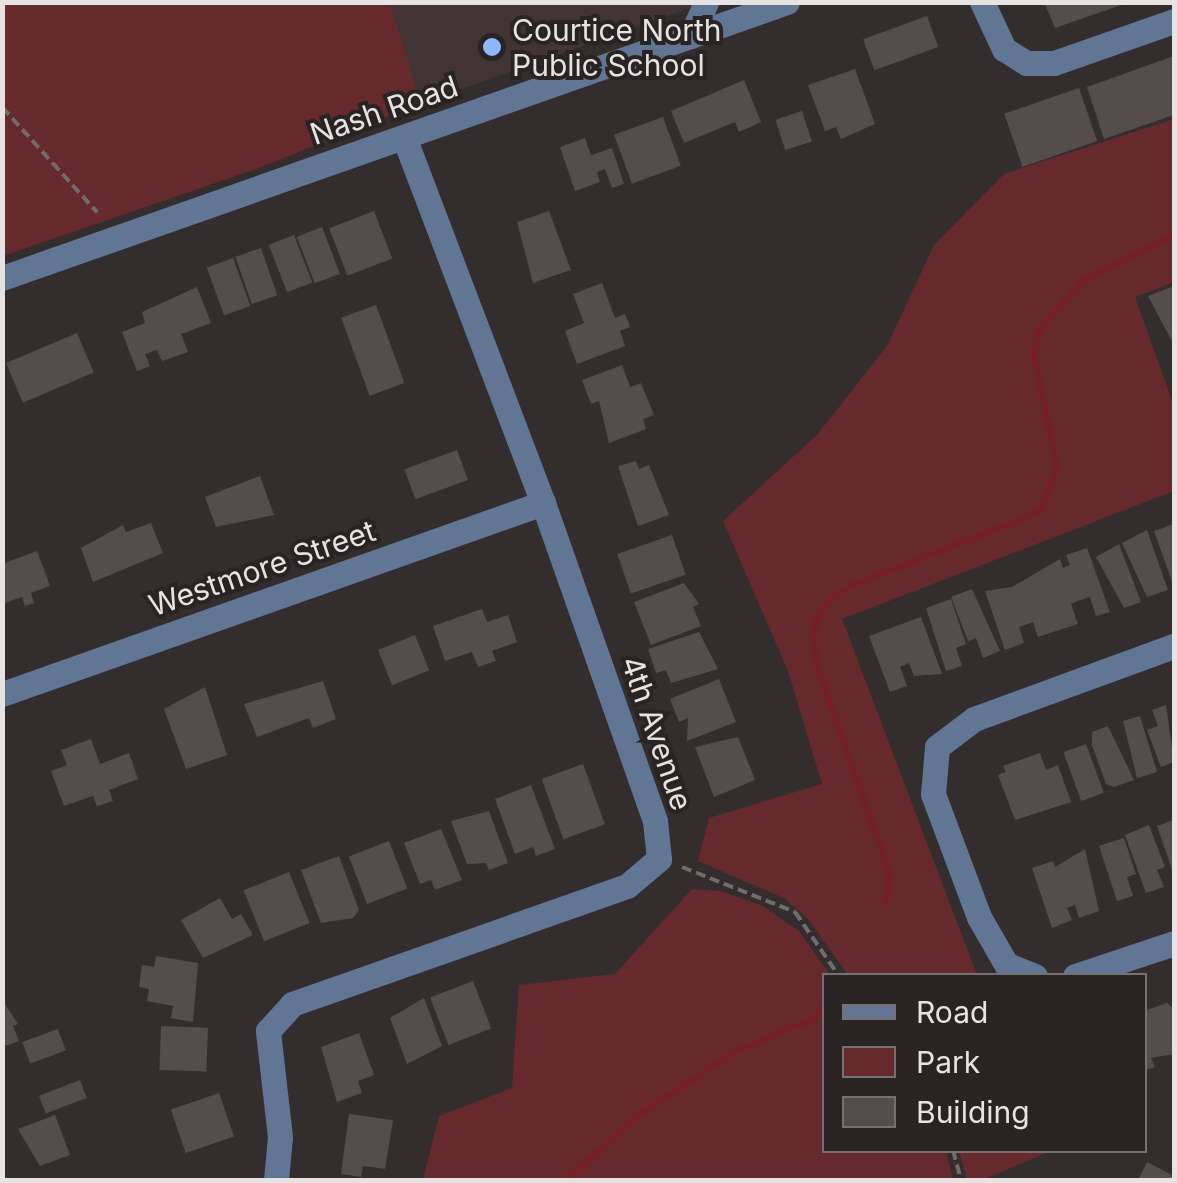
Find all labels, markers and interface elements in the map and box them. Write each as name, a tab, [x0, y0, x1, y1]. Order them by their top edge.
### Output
place label: Courtice North Public School	[512, 12, 721, 82]
marker: Courtice North Public School	[481, 36, 503, 58]
street label: Nash Road	[305, 68, 463, 152]
street label: Westmore Street	[144, 512, 380, 624]
street label: 4th Avenue	[614, 651, 700, 815]
legend	[822, 973, 1147, 1153]
text: Road	[916, 994, 988, 1030]
text: Park	[916, 1044, 980, 1080]
text: Building	[916, 1094, 1030, 1130]

